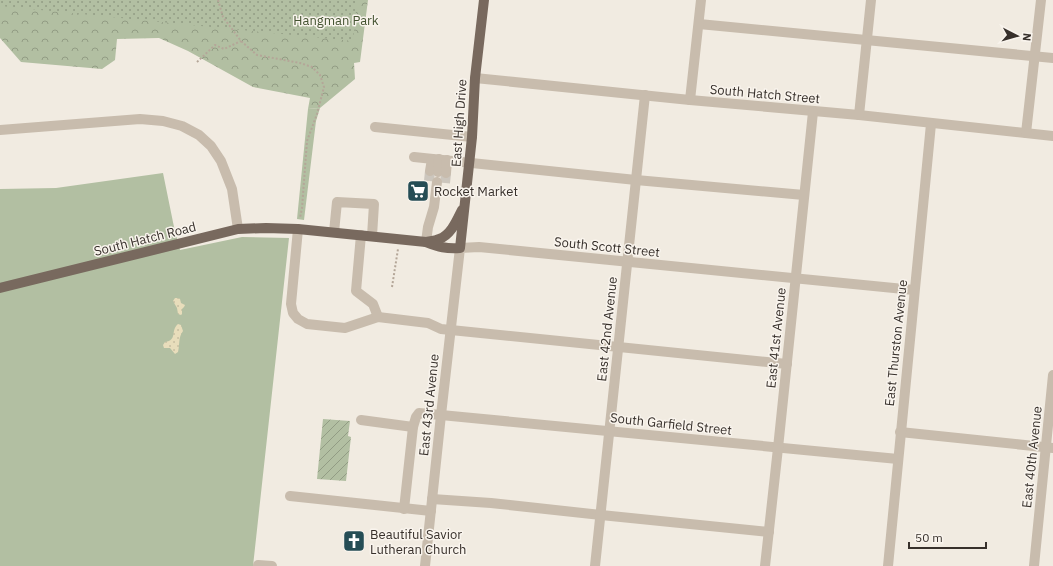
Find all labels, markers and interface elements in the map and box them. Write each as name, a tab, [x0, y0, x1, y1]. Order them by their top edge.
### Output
park label: Hangman Park	[293, 12, 379, 29]
north arrow	[997, 16, 1037, 56]
text: N	[1020, 32, 1034, 42]
street label: East High Drive	[447, 78, 471, 168]
street label: South Hatch Street	[709, 81, 821, 107]
supermarket icon: Rocket Market	[405, 178, 431, 204]
place label: Rocket Market	[434, 183, 518, 200]
street label: South Hatch Road	[92, 218, 198, 260]
street label: South Scott Street	[553, 233, 661, 261]
street label: East 42nd Avenue	[593, 276, 621, 382]
street label: East Thurston Avenue	[881, 279, 911, 407]
street label: East 41st Avenue	[762, 287, 790, 389]
street label: East 43rd Avenue	[415, 353, 443, 457]
street label: East 40th Avenue	[1018, 405, 1046, 509]
street label: South Garfield Street	[609, 409, 733, 439]
scale bar	[909, 524, 986, 550]
place label: Beautiful Savior Lutheran Church	[370, 526, 466, 558]
church icon: Beautiful Savior Lutheran Church	[341, 528, 367, 554]
text: 50 m	[915, 530, 943, 545]

